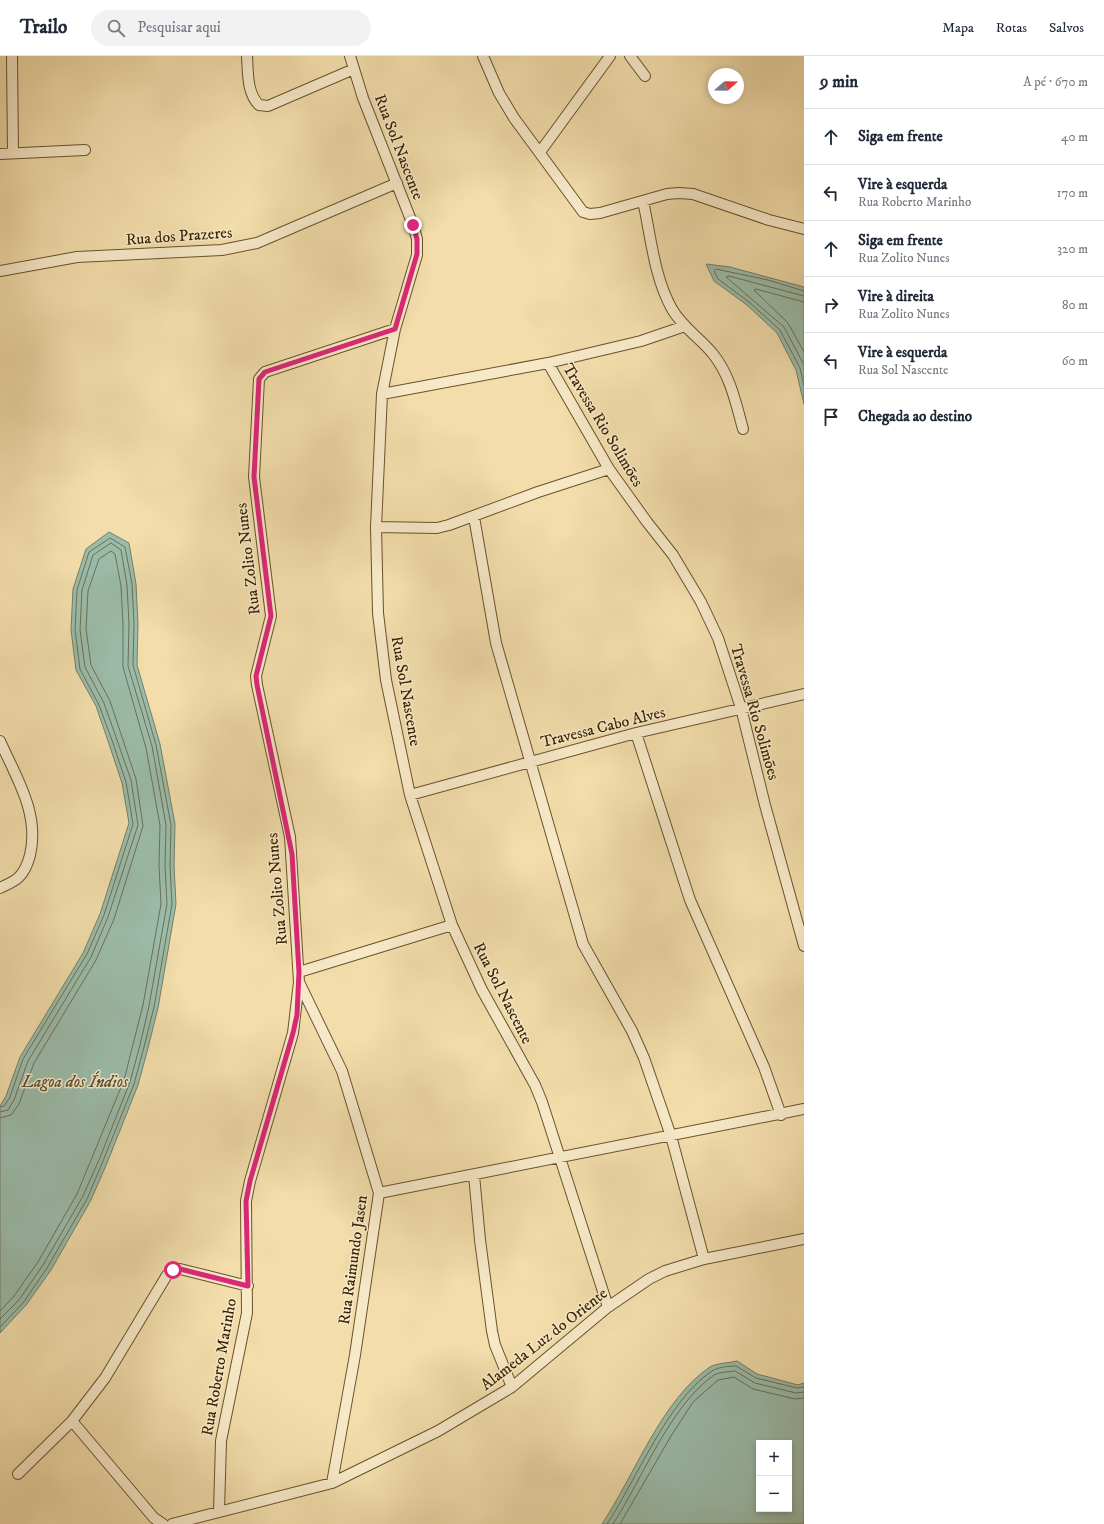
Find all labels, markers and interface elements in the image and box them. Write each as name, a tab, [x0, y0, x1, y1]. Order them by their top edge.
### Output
search box	[91, 10, 371, 46]
text: Trailo	[20, 16, 67, 39]
icon: search	[105, 17, 127, 39]
text: Pesquisar aqui	[137, 18, 221, 37]
text: Mapa	[942, 19, 974, 37]
text: Rotas	[996, 19, 1027, 37]
text: Salvos	[1049, 19, 1084, 37]
north arrow	[708, 68, 744, 104]
text: 9 min	[820, 71, 858, 93]
text: A pé · 670 m	[1023, 74, 1088, 90]
street label: Rua Sol Nascente	[370, 91, 428, 203]
icon: ahead	[820, 126, 842, 148]
text: Siga em frente	[858, 127, 943, 146]
text: 40 m	[1061, 129, 1088, 145]
text: Vire à esquerda	[858, 175, 947, 194]
icon: left	[820, 182, 842, 204]
text: 170 m	[1057, 185, 1088, 201]
text: Rua Roberto Marinho	[858, 194, 971, 210]
route end	[404, 216, 422, 234]
street label: Rua dos Prazeres	[125, 222, 233, 250]
text: Siga em frente	[858, 231, 943, 250]
icon: ahead	[820, 238, 842, 260]
text: 320 m	[1057, 241, 1088, 257]
text: Rua Zolito Nunes	[858, 250, 949, 266]
text: Vire à direita	[858, 287, 934, 306]
icon: right	[820, 294, 842, 316]
text: 80 m	[1062, 297, 1088, 313]
text: Rua Zolito Nunes	[858, 306, 949, 322]
text: Vire à esquerda	[858, 343, 947, 362]
icon: left	[820, 350, 842, 372]
text: 60 m	[1062, 353, 1088, 369]
street label: Travessa Rio Solimões	[558, 360, 648, 490]
text: Rua Sol Nascente	[858, 362, 949, 378]
icon: arrive	[820, 406, 842, 428]
text: Chegada ao destino	[858, 407, 972, 426]
street label: Rua Zolito Nunes	[231, 502, 265, 616]
street label: Rua Sol Nascente	[386, 634, 426, 748]
street label: Travessa Rio Solimões	[726, 642, 784, 782]
street label: Travessa Cabo Alves	[539, 702, 667, 752]
street label: Rua Zolito Nunes	[262, 832, 292, 946]
street label: Rua Sol Nascente	[469, 939, 537, 1047]
water label: Lagoa dos Índios	[21, 1071, 129, 1093]
street label: Rua Raimundo Jasen	[334, 1193, 372, 1326]
route start	[164, 1261, 182, 1279]
street label: Alameda Luz do Oriente	[477, 1283, 612, 1395]
street label: Rua Roberto Marinho	[197, 1296, 241, 1437]
map controls	[756, 1440, 792, 1512]
button: +	[756, 1440, 792, 1476]
button: −	[756, 1476, 792, 1512]

